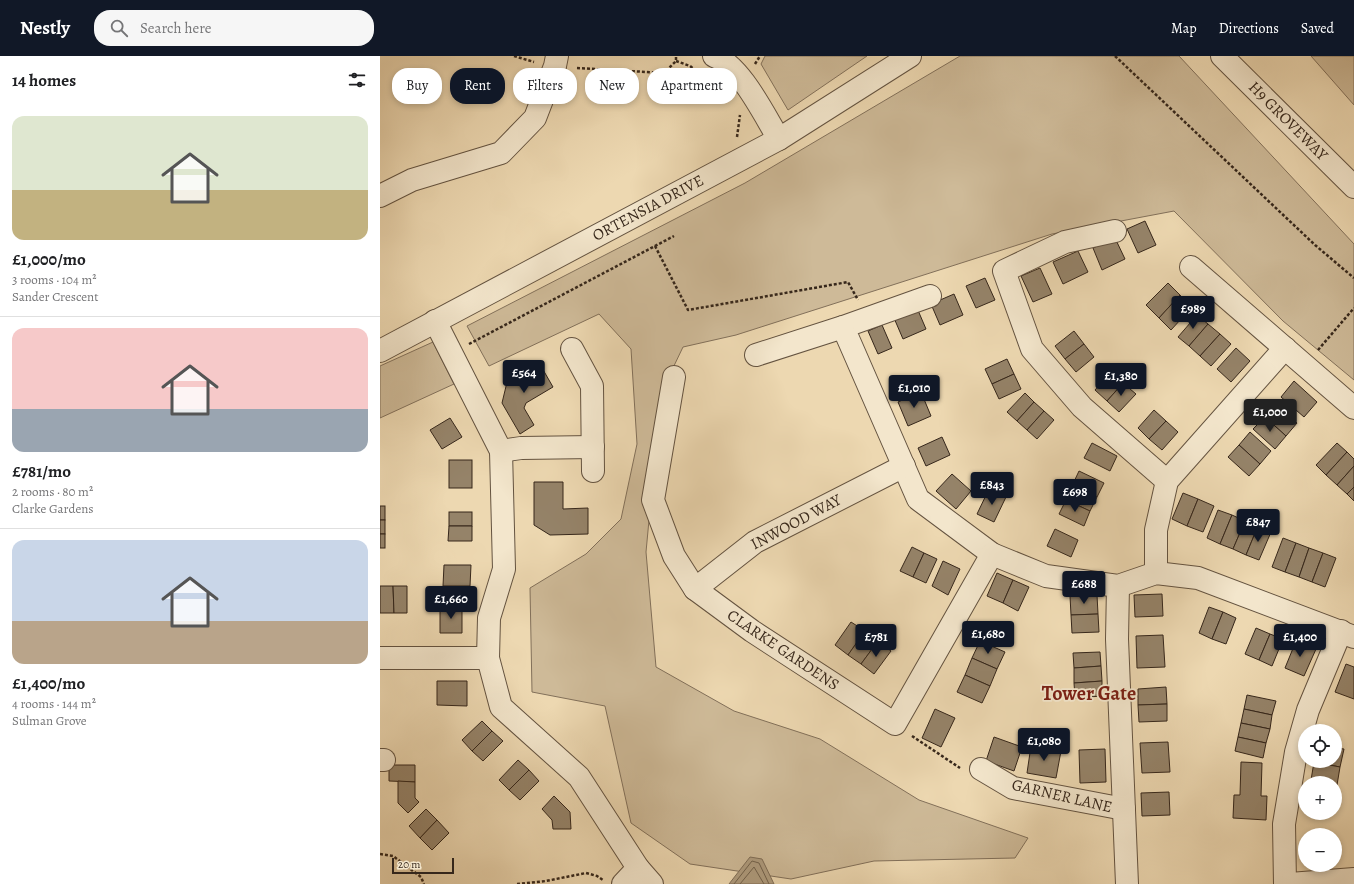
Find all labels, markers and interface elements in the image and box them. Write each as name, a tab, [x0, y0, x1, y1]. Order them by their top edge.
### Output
search box	[94, 10, 374, 46]
text: Nestly	[20, 15, 70, 41]
icon: search	[108, 17, 130, 39]
text: Search here	[140, 18, 211, 38]
text: Map	[1171, 19, 1197, 38]
text: Directions	[1219, 19, 1279, 38]
text: Saved	[1301, 19, 1334, 38]
chip: Buy	[392, 68, 442, 104]
chip: Rent	[450, 68, 505, 104]
chip: Filters	[513, 68, 577, 104]
chip: New	[585, 68, 639, 104]
chip: Apartment	[647, 68, 737, 104]
text: 14 homes	[12, 69, 76, 92]
icon: filters	[346, 69, 368, 91]
street label: H9 GROVEWAY	[1243, 76, 1333, 166]
icon: home	[154, 142, 226, 214]
street label: ORTENSIA DRIVE	[588, 169, 708, 247]
text: £1,000/mo	[12, 248, 86, 271]
text: 3 rooms · 104 m²	[12, 271, 96, 288]
text: Sander Crescent	[12, 288, 99, 305]
pin: £989	[1169, 296, 1217, 330]
text: £989	[1180, 300, 1206, 317]
icon: home	[154, 354, 226, 426]
pin: £564	[500, 360, 548, 394]
pin: £1,380	[1088, 363, 1154, 397]
text: £564	[512, 364, 536, 381]
text: £1,380	[1104, 367, 1138, 384]
pin: £1,010	[881, 375, 947, 409]
text: £1,010	[898, 379, 930, 396]
pin: £1,000	[1237, 399, 1303, 433]
text: £1,000	[1253, 403, 1287, 420]
text: £781/mo	[12, 460, 71, 483]
pin: £843	[968, 472, 1016, 506]
text: £843	[980, 476, 1004, 493]
pin: £698	[1051, 479, 1099, 513]
text: 2 rooms · 80 m²	[12, 483, 93, 500]
text: £698	[1062, 483, 1088, 500]
street label: INWOOD WAY	[747, 489, 846, 555]
text: Clarke Gardens	[12, 500, 94, 517]
pin: £847	[1234, 509, 1282, 543]
text: £847	[1246, 513, 1270, 530]
icon: home	[154, 566, 226, 638]
pin: £688	[1060, 571, 1108, 605]
text: £688	[1071, 575, 1097, 592]
pin: £1,660	[418, 586, 484, 620]
text: £1,660	[434, 590, 468, 607]
street label: CLARKE GARDENS	[723, 604, 843, 696]
pin: £1,680	[955, 621, 1021, 655]
pin: £781	[852, 624, 900, 658]
pin: £1,400	[1267, 624, 1333, 658]
text: £1,680	[971, 625, 1005, 642]
text: £781	[864, 628, 888, 645]
text: £1,400	[1283, 628, 1317, 645]
text: £1,400/mo	[12, 672, 85, 695]
district label: Tower Gate	[1042, 680, 1136, 707]
text: 4 rooms · 144 m²	[12, 695, 96, 712]
text: Sulman Grove	[12, 712, 87, 729]
map controls	[1298, 724, 1342, 872]
button: locate	[1298, 724, 1342, 768]
pin: £1,080	[1011, 728, 1077, 762]
text: £1,080	[1027, 732, 1061, 749]
street label: GARNER LANE	[1010, 774, 1114, 818]
button: +	[1298, 776, 1342, 820]
button: −	[1298, 828, 1342, 872]
scale bar	[392, 856, 454, 875]
text: 20 m	[398, 857, 420, 872]

